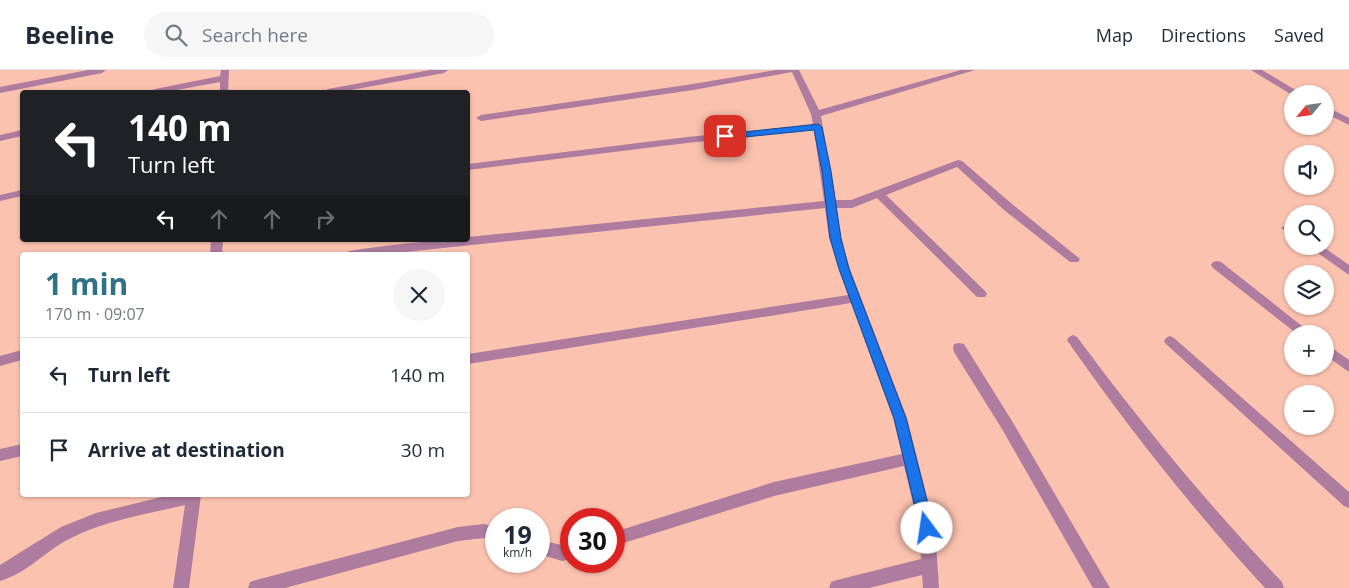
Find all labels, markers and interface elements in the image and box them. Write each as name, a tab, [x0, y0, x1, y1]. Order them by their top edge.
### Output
search box	[144, 12, 494, 57]
text: Beeline	[25, 18, 114, 51]
icon: search	[162, 21, 190, 49]
text: Search here	[202, 22, 308, 48]
text: Map	[1096, 23, 1133, 47]
text: Directions	[1161, 23, 1246, 47]
text: Saved	[1274, 23, 1324, 47]
north arrow	[1284, 85, 1334, 135]
map controls	[1284, 85, 1334, 435]
text: 140 m	[128, 104, 232, 151]
icon: left	[45, 110, 110, 175]
pin	[704, 115, 746, 157]
icon: arrive	[711, 122, 739, 150]
button: sound	[1284, 145, 1334, 195]
text: Turn left	[128, 149, 215, 179]
icon: left	[152, 205, 180, 233]
icon: ahead	[205, 205, 233, 233]
icon: ahead	[258, 205, 286, 233]
icon: right	[311, 205, 339, 233]
button: search	[1284, 205, 1334, 255]
text: 1 min	[45, 263, 128, 304]
button: layers	[1284, 265, 1334, 315]
button: close	[393, 269, 445, 321]
text: 170 m · 09:07	[45, 303, 145, 325]
button: +	[1284, 325, 1334, 375]
icon: left	[45, 361, 73, 389]
text: Turn left	[88, 362, 170, 388]
text: 140 m	[390, 362, 445, 388]
button: −	[1284, 385, 1334, 435]
icon: arrive	[45, 436, 73, 464]
text: Arrive at destination	[88, 437, 285, 463]
text: 30 m	[401, 437, 445, 463]
position arrow	[900, 501, 952, 553]
speed limit sign: 30	[560, 508, 625, 573]
text: 19	[503, 517, 532, 551]
text: km/h	[503, 544, 532, 561]

